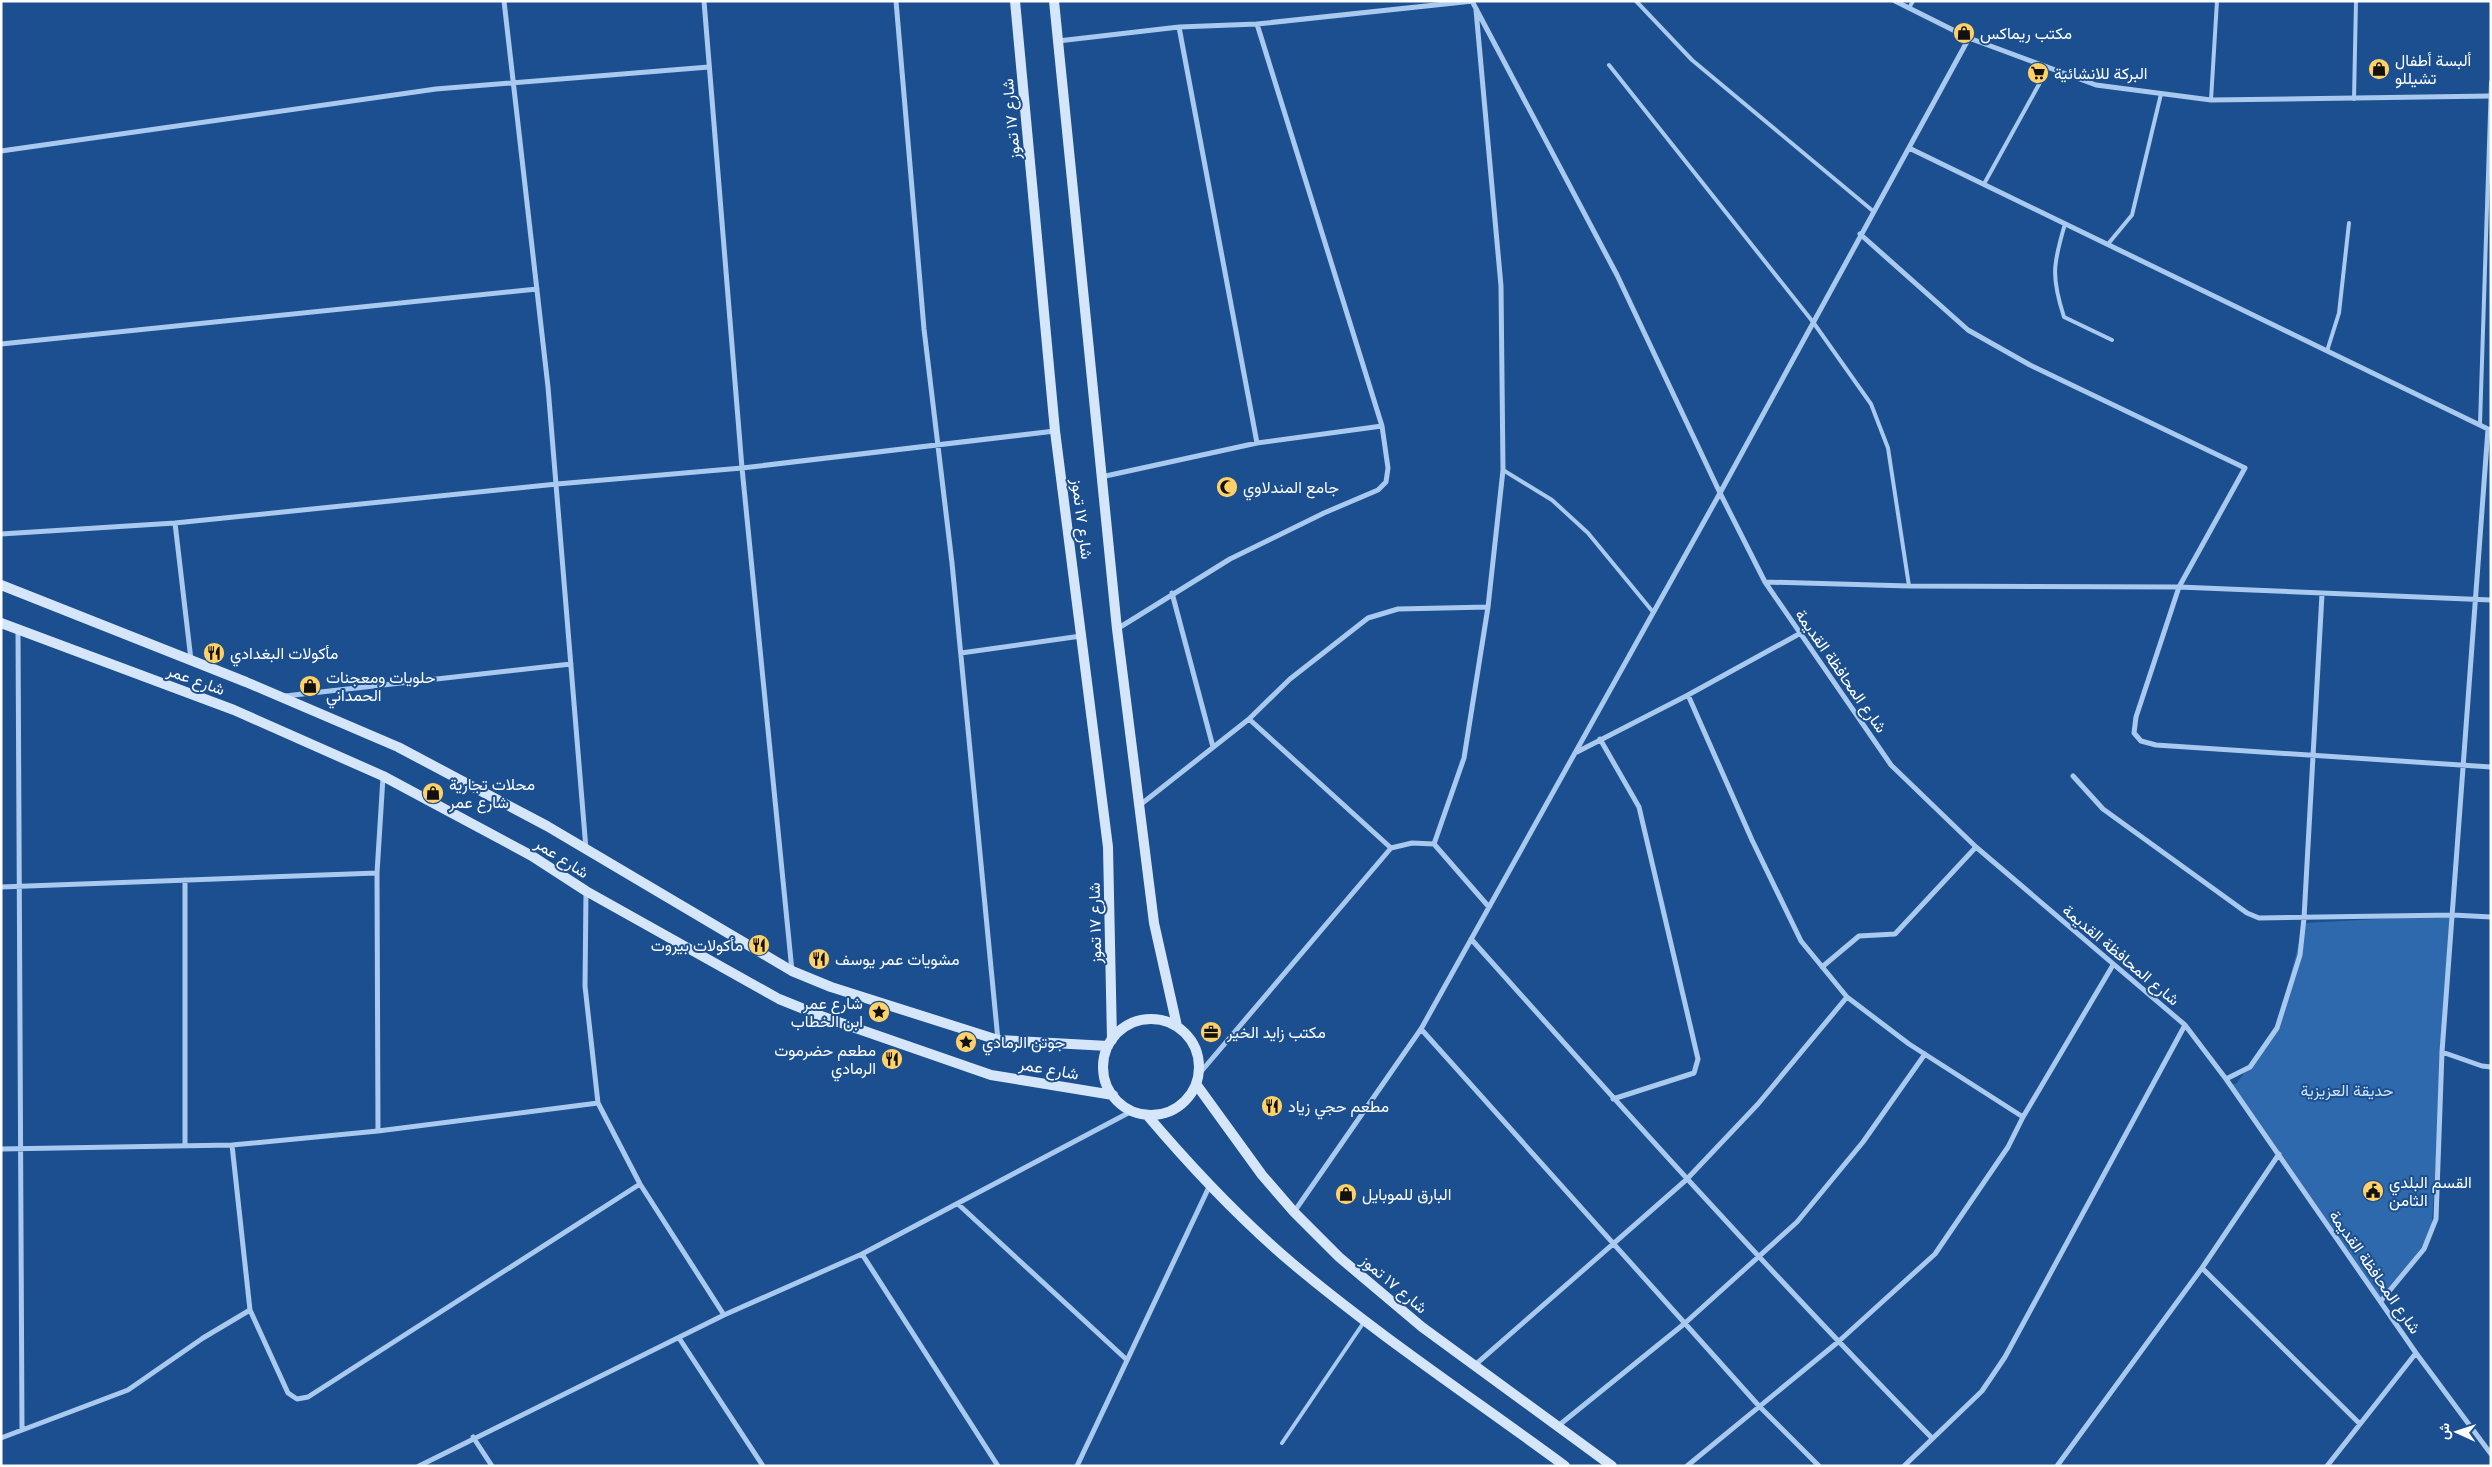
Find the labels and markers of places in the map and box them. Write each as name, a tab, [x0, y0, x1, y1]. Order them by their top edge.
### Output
shop icon: مكتب ريماكس	[1952, 21, 1976, 45]
place label: مكتب ريماكس	[1980, 24, 2072, 44]
place label: ألبسة أطفال تشيللو	[2395, 51, 2472, 89]
shop icon: ألبسة أطفال تشيللو	[2367, 57, 2391, 81]
supermarket icon: البركة للانشائية	[2026, 61, 2050, 85]
place label: البركة للانشائية	[2054, 64, 2148, 84]
mosque icon: جامع المندلاوي	[1215, 475, 1239, 499]
place label: جامع المندلاوي	[1243, 478, 1339, 501]
restaurant icon: مأكولات البغدادي	[202, 641, 226, 665]
place label: مأكولات البغدادي	[230, 644, 338, 667]
place label: حلويات ومعجنات الحمداني	[326, 668, 436, 709]
shop icon: حلويات ومعجنات الحمداني	[298, 674, 322, 698]
place label: محلات تجارية شارع عمر	[448, 775, 535, 814]
shop icon: محلات تجارية شارع عمر	[421, 781, 445, 805]
restaurant icon: مأكولات بيروت	[747, 933, 771, 957]
place label: مأكولات بيروت	[651, 936, 743, 956]
restaurant icon: مشويات عمر يوسف	[807, 947, 831, 971]
place label: مشويات عمر يوسف	[835, 950, 960, 970]
place label: شارع عمر ابن الخطاب	[791, 994, 863, 1032]
place icon: شارع عمر ابن الخطاب	[867, 1000, 891, 1024]
office icon: مكتب زايد الخير	[1199, 1020, 1223, 1044]
place label: مكتب زايد الخير	[1226, 1023, 1326, 1043]
place icon: جوتن الرمادي	[954, 1030, 978, 1054]
place label: جوتن الرمادي	[982, 1033, 1066, 1056]
place label: مطعم حضرموت الرمادي	[774, 1041, 876, 1082]
restaurant icon: مطعم حضرموت الرمادي	[880, 1047, 904, 1071]
restaurant icon: مطعم حجي زياد	[1260, 1094, 1284, 1118]
place label: مطعم حجي زياد	[1288, 1097, 1389, 1120]
place label: القسم البلدي الثامن	[2389, 1173, 2472, 1211]
public building icon: القسم البلدي الثامن	[2361, 1179, 2385, 1203]
shop icon: البارق للموبايل	[1334, 1182, 1358, 1206]
place label: البارق للموبايل	[1362, 1185, 1451, 1205]

